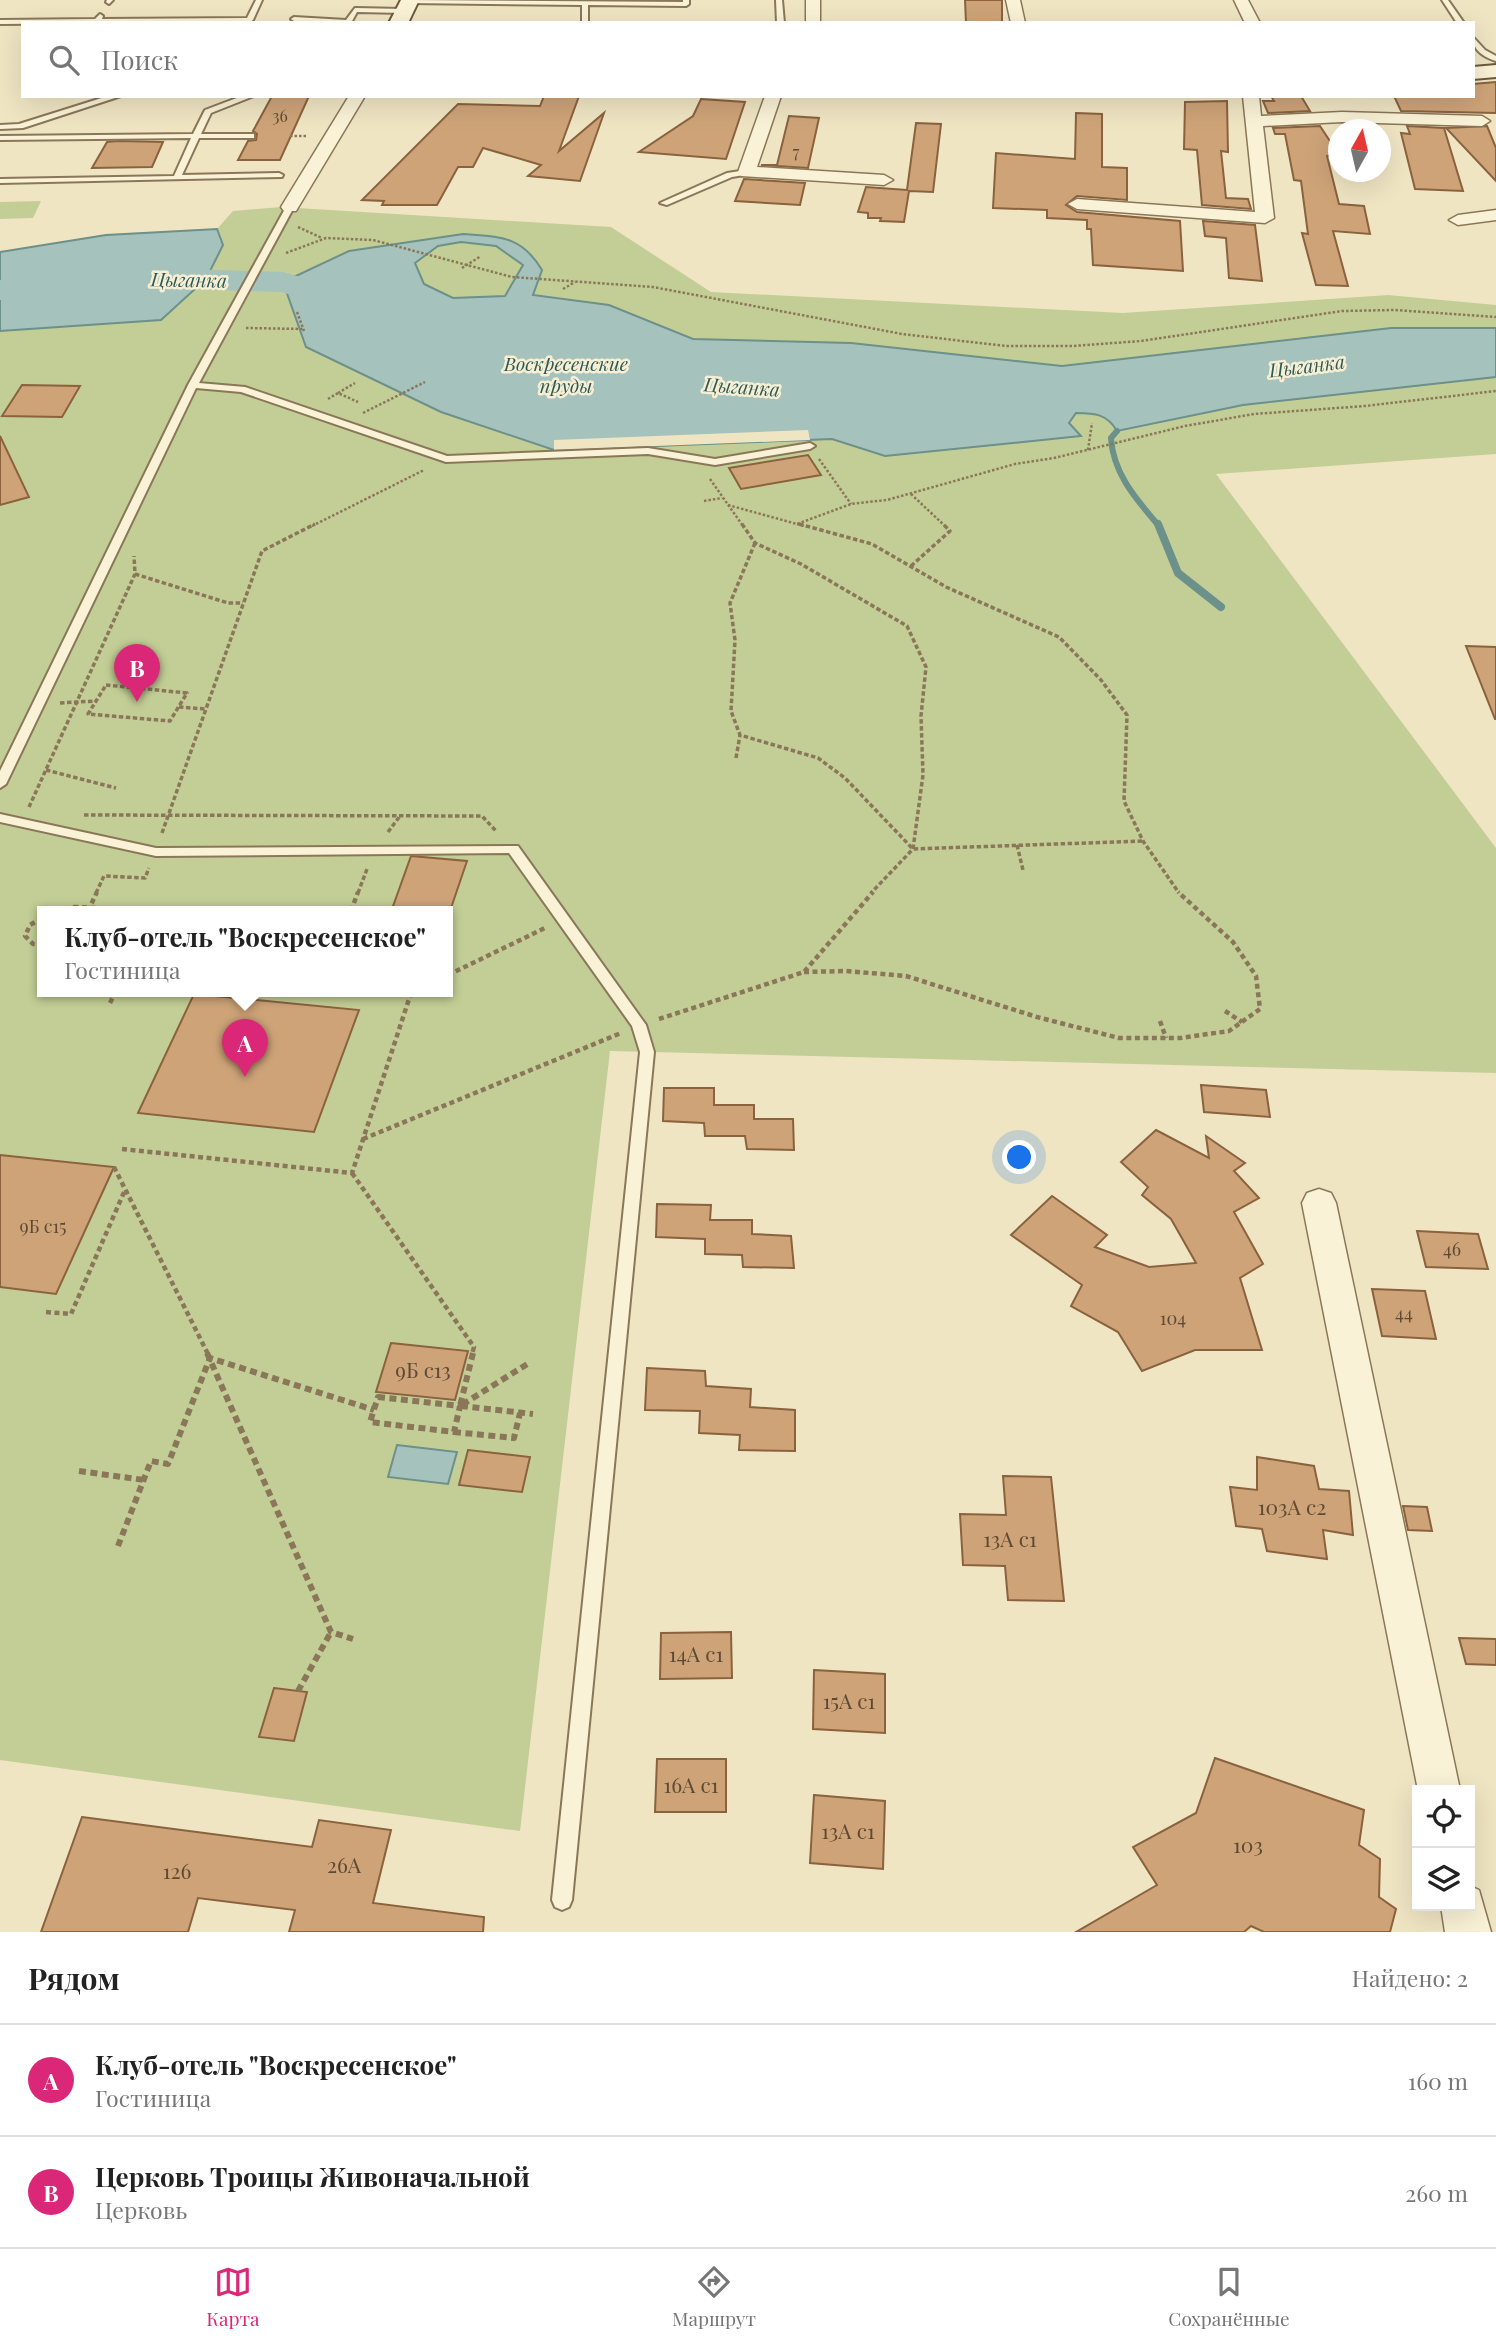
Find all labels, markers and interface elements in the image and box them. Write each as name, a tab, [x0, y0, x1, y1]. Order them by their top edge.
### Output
search box	[21, 21, 1475, 98]
icon: search	[45, 41, 83, 79]
text: Поиск	[101, 42, 178, 77]
house number: 36	[272, 105, 288, 126]
north arrow	[1328, 119, 1391, 182]
house number: 7	[793, 141, 800, 162]
water label: Цыганка	[150, 265, 227, 293]
water label: Цыганка	[1266, 347, 1346, 383]
water label: Воскресенские пруды	[503, 350, 628, 398]
water label: Цыганка	[702, 370, 781, 402]
pin: B	[114, 644, 160, 702]
popup	[37, 906, 453, 997]
text: Клуб-отель "Воскресенское"	[64, 919, 426, 954]
text: Гостиница	[64, 954, 180, 985]
pin: A	[222, 1019, 268, 1077]
your location	[1002, 1140, 1036, 1174]
house number: 9Б с15	[19, 1214, 67, 1238]
house number: 46	[1443, 1237, 1461, 1261]
house number: 44	[1395, 1301, 1413, 1325]
house number: 104	[1160, 1306, 1186, 1330]
house number: 9Б с13	[395, 1355, 451, 1383]
house number: 103А с2	[1258, 1492, 1326, 1520]
house number: 13А с1	[983, 1524, 1037, 1552]
house number: 14А с1	[669, 1639, 724, 1667]
house number: 15А с1	[823, 1686, 876, 1714]
house number: 16А с1	[663, 1770, 719, 1798]
map controls	[1412, 1785, 1475, 1911]
button: locate	[1412, 1785, 1475, 1848]
house number: 13А с1	[821, 1816, 875, 1844]
house number: 103	[1233, 1830, 1263, 1858]
button: layers	[1412, 1848, 1475, 1911]
house number: 26А	[327, 1850, 362, 1878]
house number: 126	[163, 1856, 191, 1884]
text: Рядом	[28, 1958, 120, 1998]
text: Найдено: 2	[1352, 1962, 1468, 1993]
text: Клуб-отель "Воскресенское"	[95, 2047, 456, 2082]
text: A	[43, 2065, 59, 2096]
text: 160 m	[1408, 2065, 1468, 2096]
text: Гостиница	[95, 2082, 211, 2113]
text: Церковь Троицы Живоначальной	[95, 2159, 530, 2194]
text: B	[43, 2177, 59, 2208]
text: 260 m	[1405, 2177, 1468, 2208]
text: Церковь	[95, 2194, 187, 2225]
tab: Карта	[206, 2263, 260, 2331]
tab: Маршрут	[672, 2263, 756, 2331]
tab: Сохранённые	[1168, 2263, 1290, 2331]

